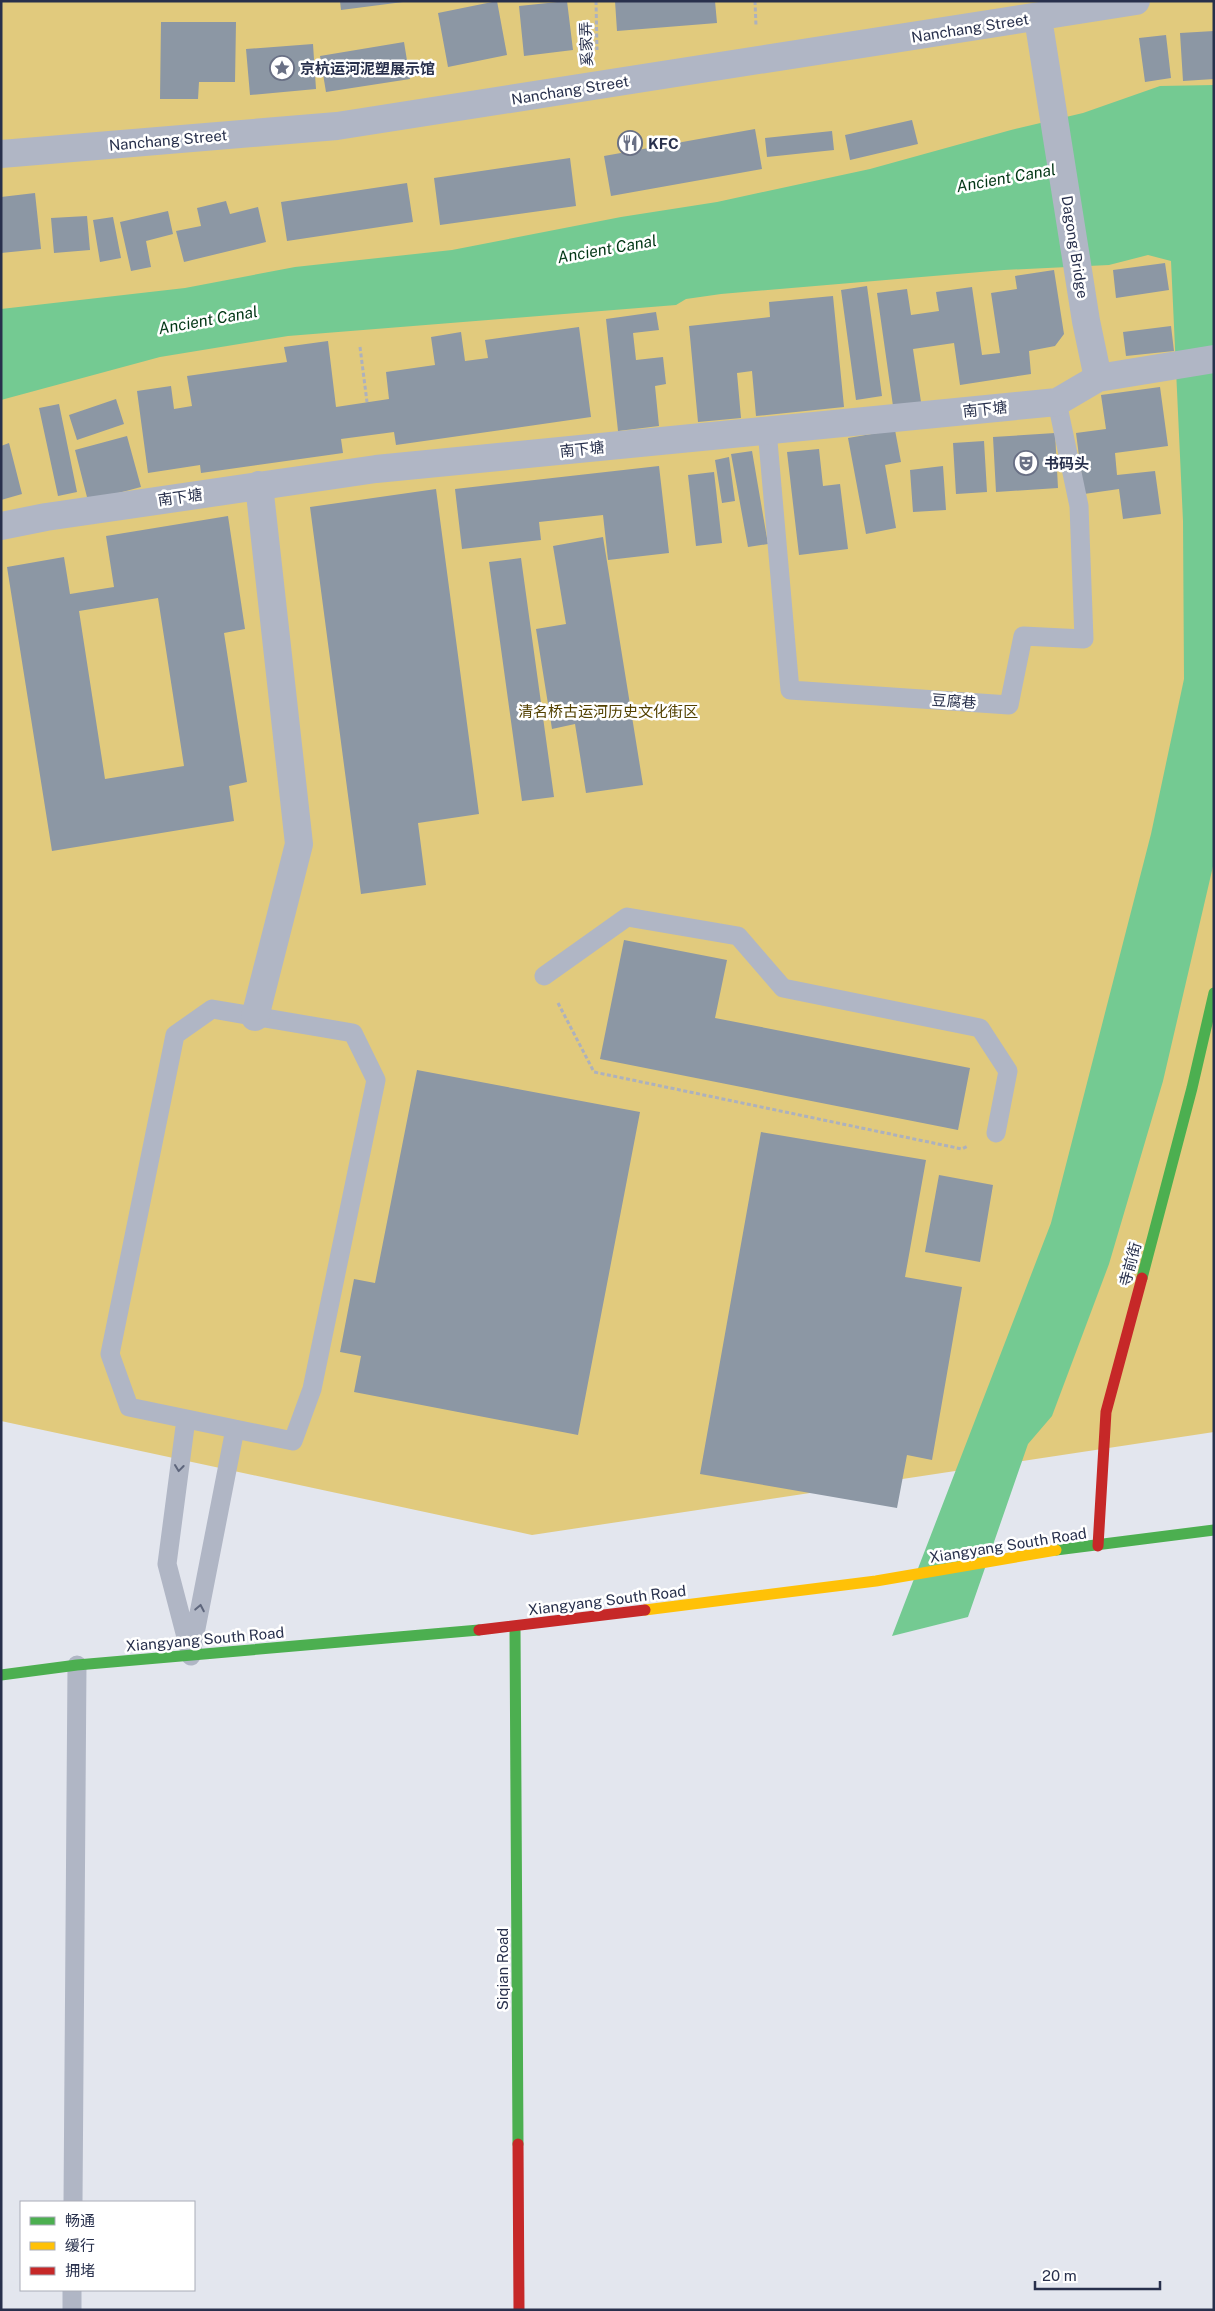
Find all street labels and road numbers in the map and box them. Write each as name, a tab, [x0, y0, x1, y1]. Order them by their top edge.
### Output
street label: Nanchang Street	[910, 10, 1030, 46]
street label: 奚家弄	[577, 21, 595, 67]
street label: Nanchang Street	[510, 72, 630, 108]
street label: Nanchang Street	[108, 126, 228, 154]
street label: Dagong Bridge	[1058, 194, 1092, 300]
street label: 南下塘	[962, 398, 1008, 420]
street label: 南下塘	[559, 438, 605, 460]
street label: 南下塘	[157, 485, 203, 509]
street label: 豆腐巷	[931, 691, 977, 711]
street label: 寺前街	[1116, 1240, 1144, 1288]
street label: Xiangyang South Road	[928, 1524, 1088, 1566]
street label: Xiangyang South Road	[527, 1582, 687, 1618]
street label: Xiangyang South Road	[125, 1624, 285, 1654]
street label: Siqian Road	[494, 1928, 511, 2010]

